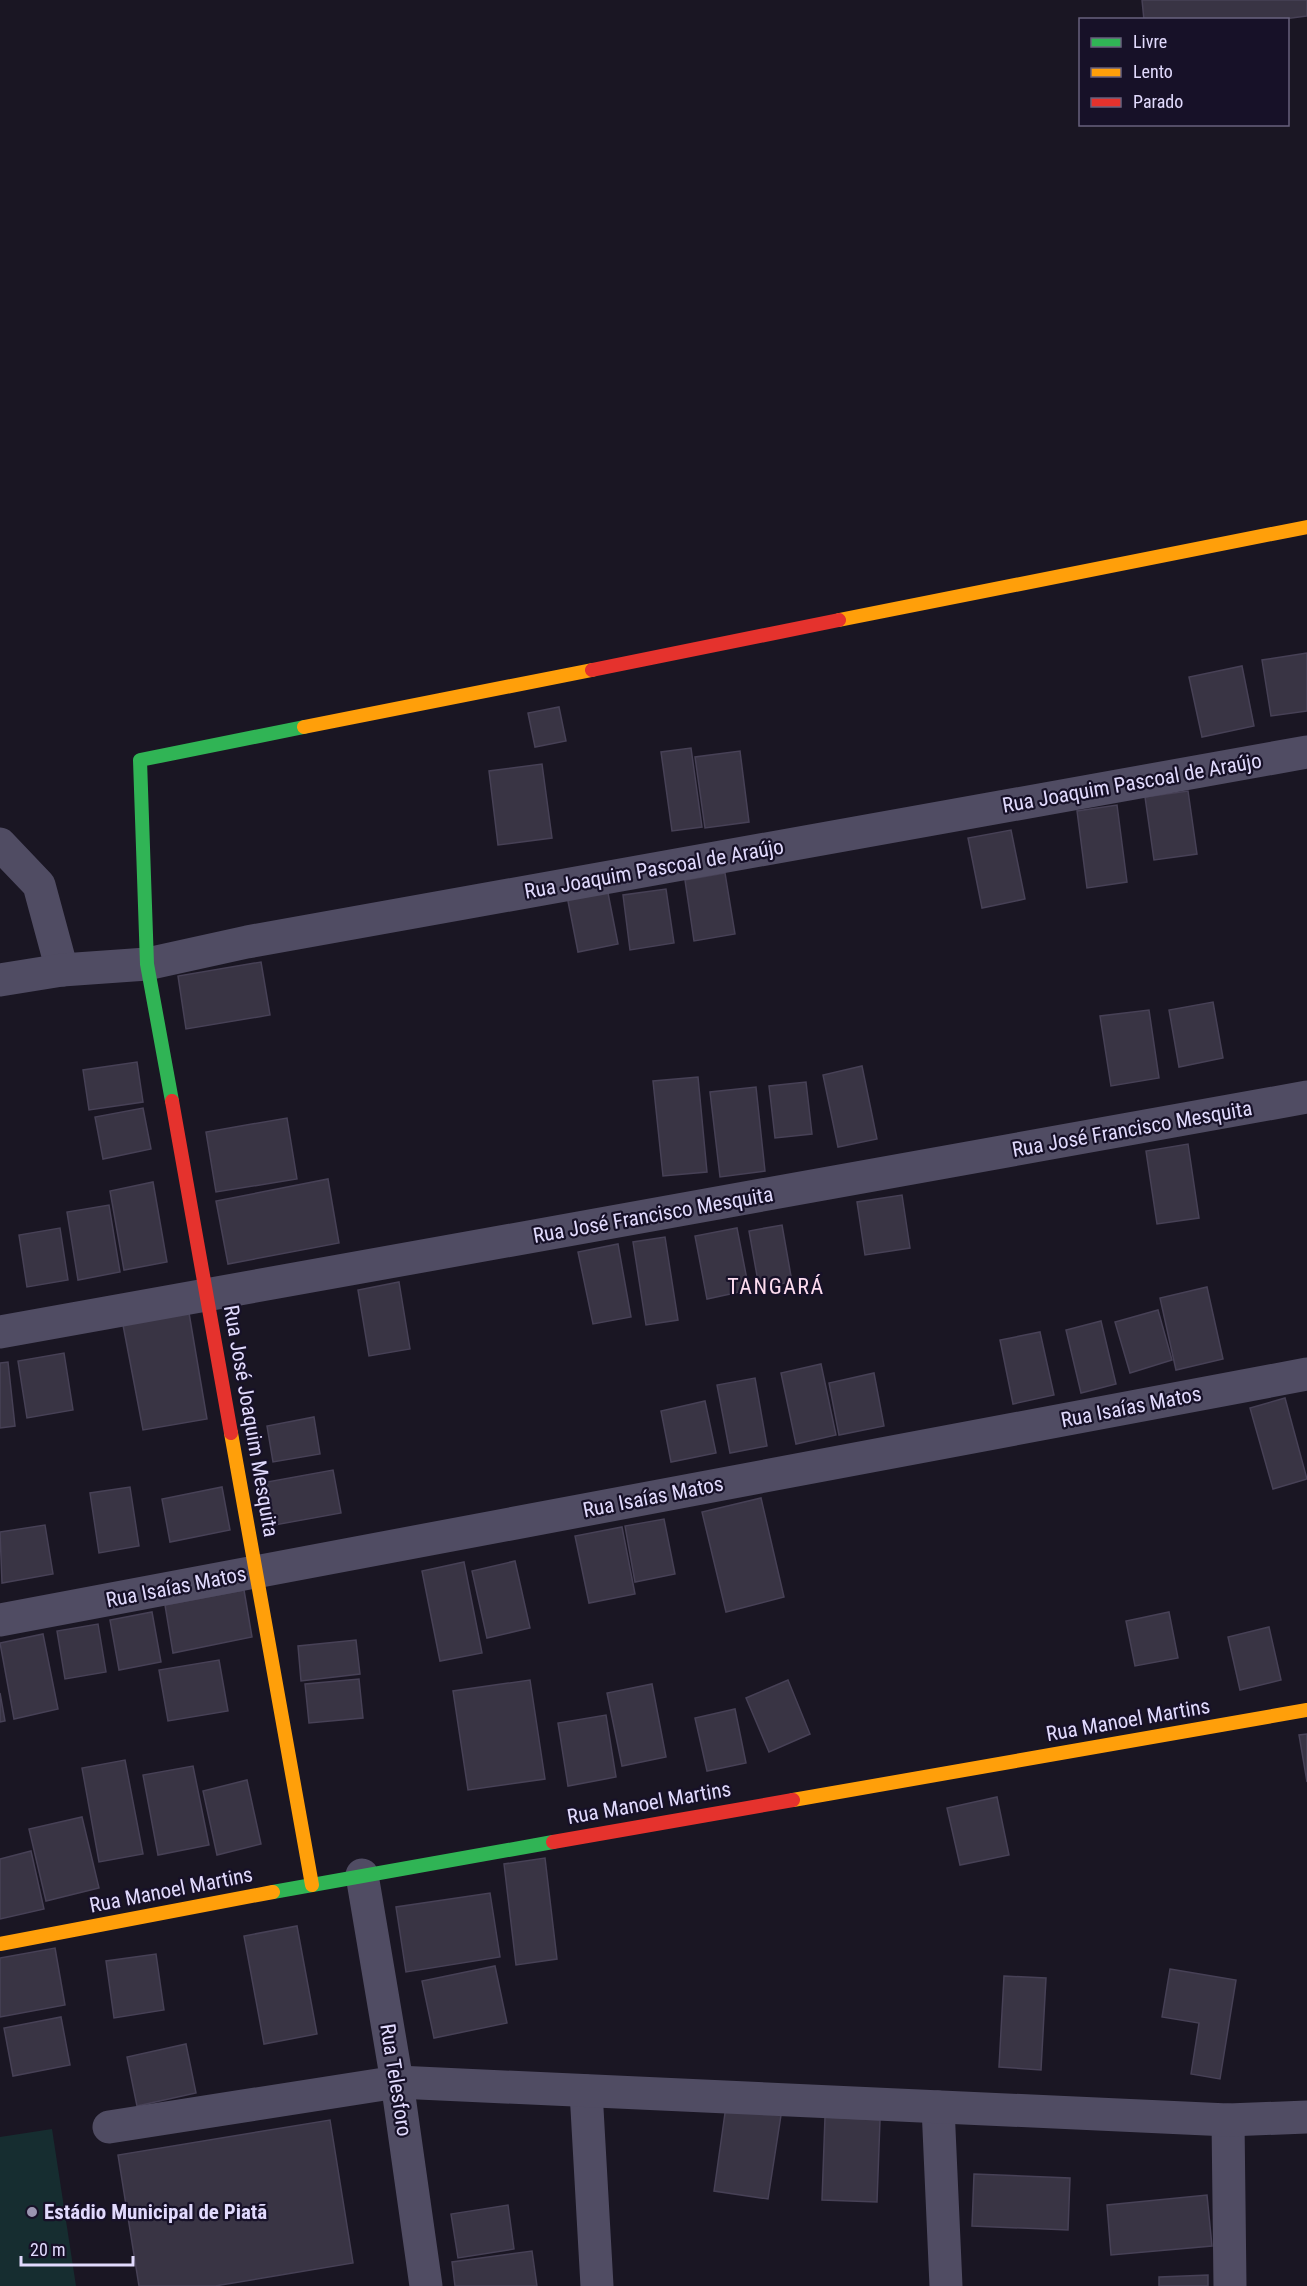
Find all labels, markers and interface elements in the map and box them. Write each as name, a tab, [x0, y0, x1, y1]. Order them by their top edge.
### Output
legend	[1079, 18, 1289, 126]
text: Livre	[1133, 31, 1167, 52]
text: Lento	[1133, 61, 1173, 82]
text: Parado	[1133, 91, 1183, 112]
street label: Rua Joaquim Pascoal de Araújo	[1001, 748, 1263, 818]
street label: Rua Joaquim Pascoal de Araújo	[523, 834, 785, 904]
street label: Rua José Francisco Mesquita	[1010, 1096, 1254, 1162]
street label: Rua José Francisco Mesquita	[531, 1182, 775, 1248]
district label: TANGARÁ	[727, 1274, 825, 1299]
street label: Rua José Joaquim Mesquita	[219, 1303, 283, 1539]
street label: Rua Isaías Matos	[1059, 1382, 1203, 1432]
street label: Rua Isaías Matos	[581, 1472, 725, 1522]
street label: Rua Isaías Matos	[104, 1562, 248, 1612]
street label: Rua Manoel Martins	[1044, 1694, 1212, 1746]
street label: Rua Manoel Martins	[565, 1777, 733, 1829]
street label: Rua Manoel Martins	[87, 1862, 255, 1918]
street label: Rua Telesforo	[375, 2022, 417, 2138]
place label: Estádio Municipal de Piatã	[44, 2200, 267, 2224]
marker: Estádio Municipal de Piatã	[25, 2205, 39, 2219]
scale bar	[21, 2229, 134, 2267]
text: 20 m	[30, 2239, 65, 2260]

